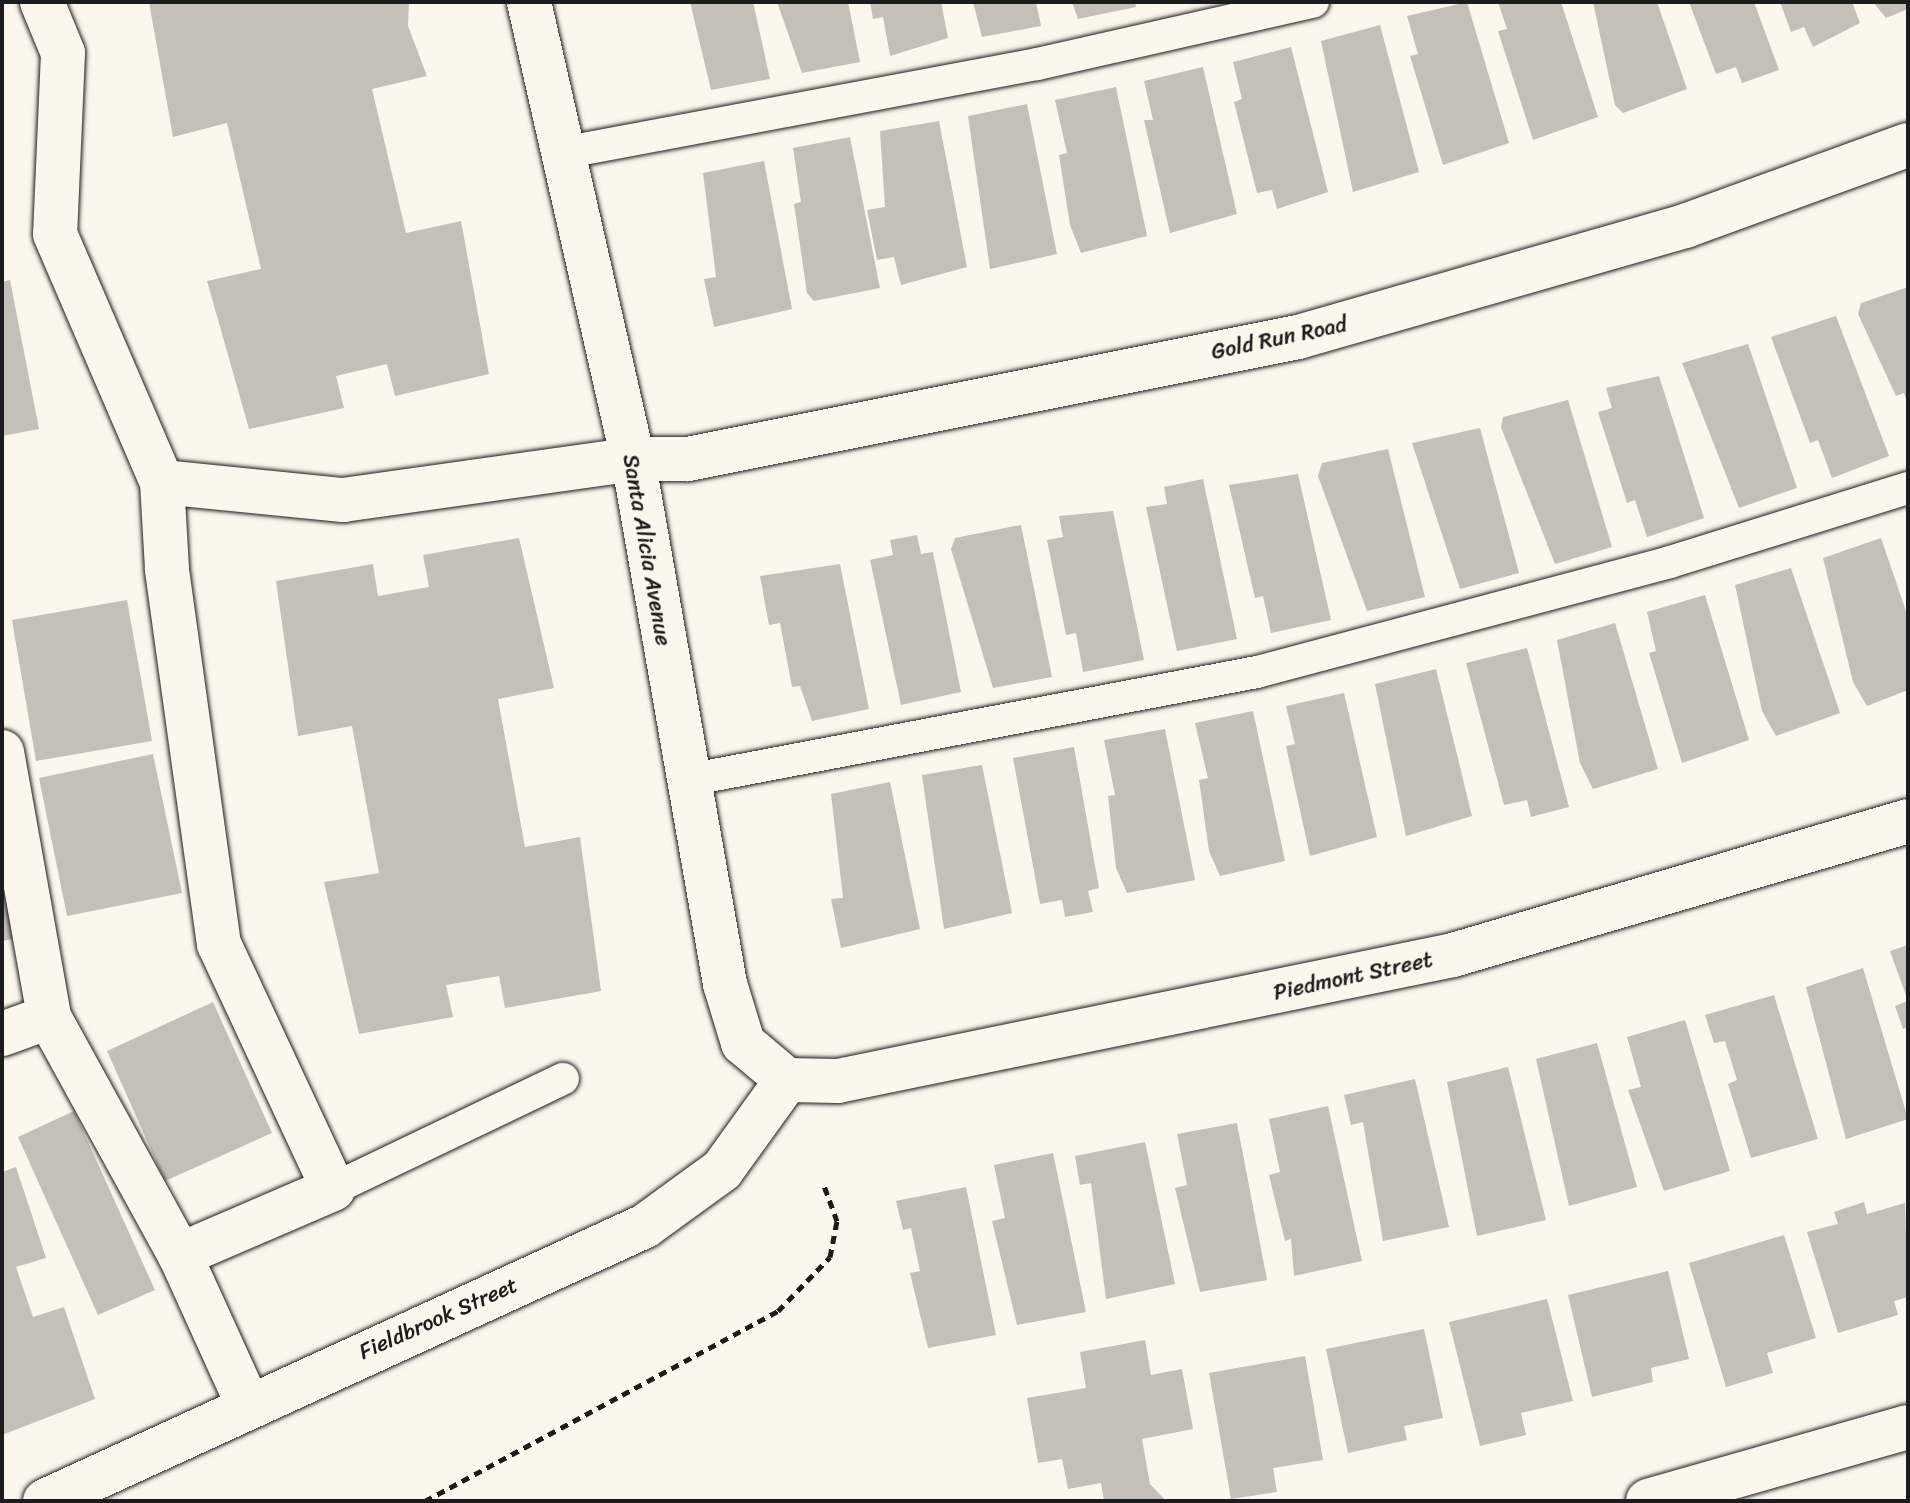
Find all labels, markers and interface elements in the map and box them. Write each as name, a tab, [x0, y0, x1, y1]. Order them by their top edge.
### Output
street label: Gold Run Road	[1209, 311, 1349, 365]
street label: Santa Alicia Avenue	[617, 452, 677, 648]
street label: Piedmont Street	[1271, 946, 1435, 1006]
street label: Fieldbrook Street	[354, 1271, 522, 1365]

